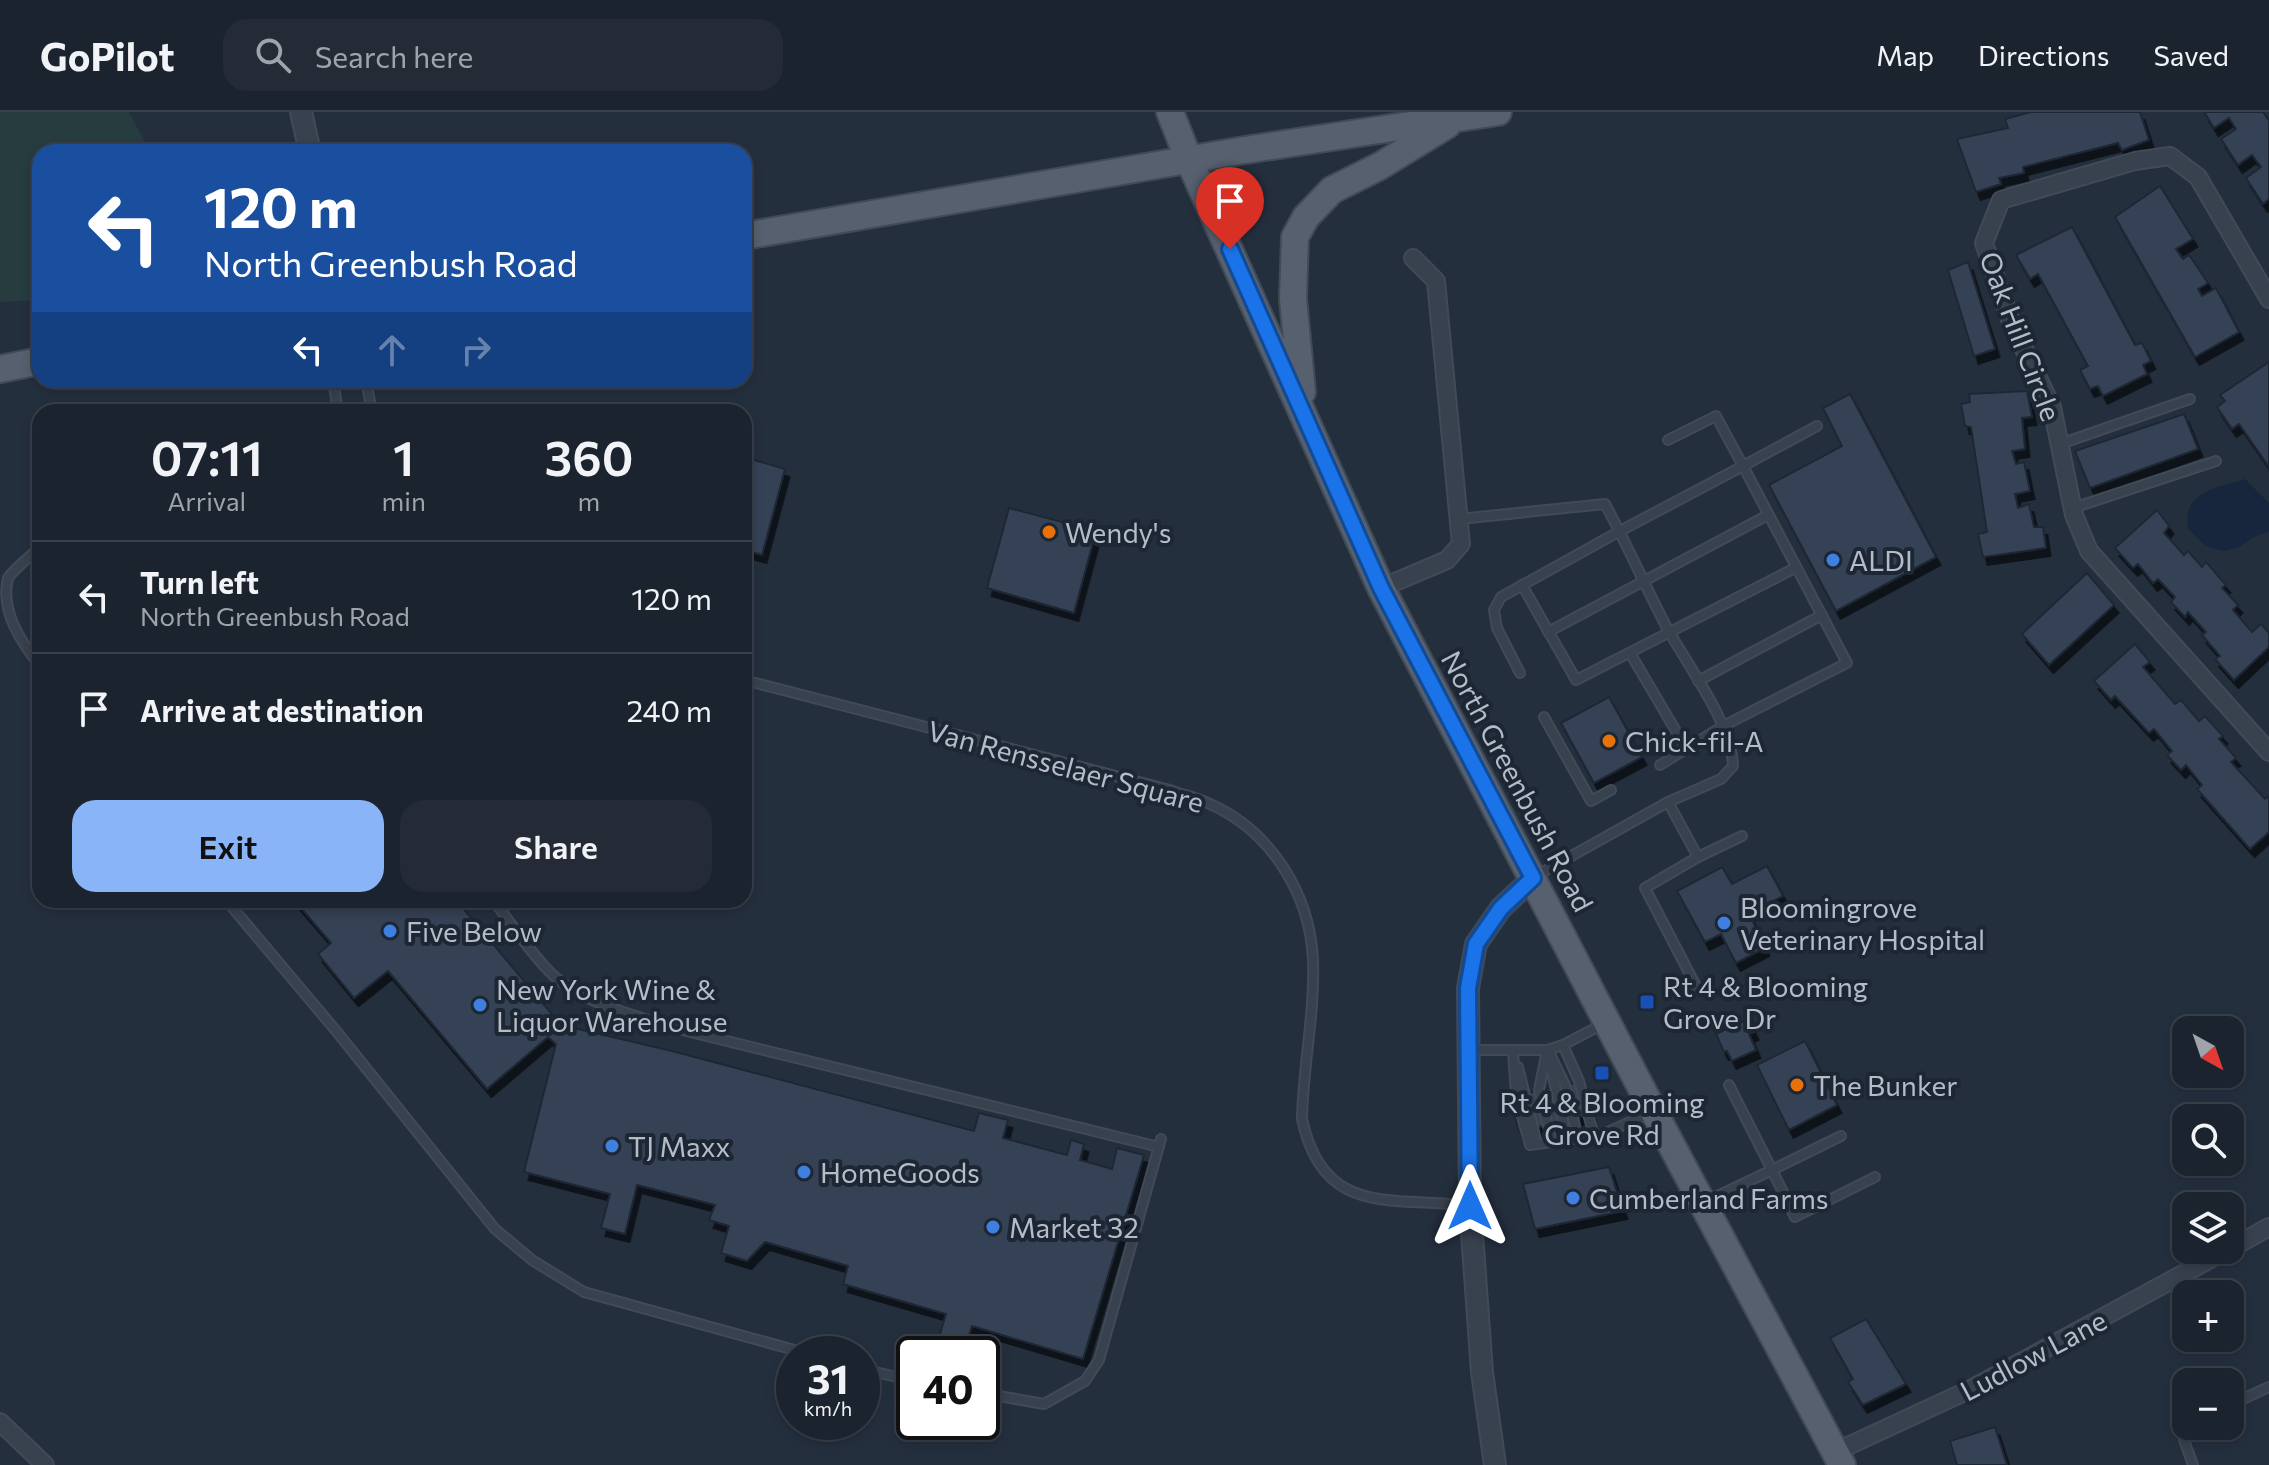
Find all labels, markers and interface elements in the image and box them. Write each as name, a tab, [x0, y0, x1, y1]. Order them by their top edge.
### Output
search box	[223, 19, 783, 91]
text: GoPilot	[40, 32, 175, 79]
icon: search	[251, 33, 295, 77]
text: Search here	[315, 37, 473, 74]
text: Map	[1876, 38, 1934, 72]
text: Directions	[1978, 38, 2109, 72]
text: Saved	[2153, 38, 2229, 72]
pin	[1196, 167, 1264, 249]
text: 120 m	[204, 171, 358, 240]
icon: left	[72, 176, 176, 280]
icon: arrive	[1208, 179, 1252, 223]
text: North Greenbush Road	[204, 240, 577, 284]
street label: Oak Hill Circle	[1973, 247, 2069, 425]
icon: left	[286, 328, 330, 372]
icon: ahead	[370, 328, 414, 372]
icon: right	[454, 328, 498, 372]
text: 07:11	[151, 427, 263, 486]
text: 1	[393, 427, 414, 486]
text: 360	[544, 427, 633, 486]
text: Arrival	[167, 485, 246, 516]
text: min	[382, 485, 426, 516]
text: m	[578, 485, 600, 516]
place label: Wendy's	[1065, 515, 1171, 549]
marker: Wendy's	[1040, 523, 1058, 541]
place label: ALDI	[1849, 543, 1913, 577]
marker: ALDI	[1824, 551, 1842, 569]
text: Turn left	[140, 563, 259, 600]
icon: left	[72, 575, 116, 619]
text: 120 m	[631, 579, 712, 616]
text: North Greenbush Road	[140, 600, 410, 631]
street label: North Greenbush Road	[1435, 645, 1601, 917]
icon: arrive	[72, 687, 116, 731]
text: Arrive at destination	[140, 691, 424, 728]
text: 240 m	[626, 691, 712, 728]
street label: Van Rensselaer Square	[924, 713, 1208, 819]
place label: Chick-fil-A	[1625, 724, 1764, 758]
marker: Chick-fil-A	[1600, 732, 1618, 750]
button: Exit	[72, 800, 384, 892]
button: Share	[400, 800, 712, 892]
place label: Bloomingrove Veterinary Hospital	[1740, 890, 1985, 956]
place label: Five Below	[406, 914, 542, 948]
marker: Bloomingrove Veterinary Hospital	[1715, 914, 1733, 932]
marker: Five Below	[381, 922, 399, 940]
place label: Rt 4 & Blooming Grove Dr	[1663, 969, 1868, 1035]
place label: New York Wine & Liquor Warehouse	[496, 972, 728, 1038]
marker: Rt 4 & Blooming Grove Dr	[1638, 993, 1656, 1011]
marker: New York Wine & Liquor Warehouse	[471, 996, 489, 1014]
north arrow	[2172, 1016, 2244, 1088]
map controls	[2172, 1016, 2244, 1440]
marker: Rt 4 & Blooming Grove Rd	[1593, 1064, 1611, 1082]
place label: The Bunker	[1813, 1068, 1957, 1102]
marker: The Bunker	[1788, 1076, 1806, 1094]
place label: Rt 4 & Blooming Grove Rd	[1499, 1085, 1705, 1151]
button: search	[2172, 1104, 2244, 1176]
place label: TJ Maxx	[628, 1129, 731, 1163]
marker: TJ Maxx	[603, 1137, 621, 1155]
place label: HomeGoods	[820, 1155, 980, 1189]
marker: HomeGoods	[795, 1163, 813, 1181]
position arrow	[1428, 1164, 1512, 1248]
place label: Cumberland Farms	[1589, 1181, 1829, 1215]
marker: Cumberland Farms	[1564, 1189, 1582, 1207]
button: layers	[2172, 1192, 2244, 1264]
place label: Market 32	[1009, 1210, 1139, 1244]
marker: Market 32	[984, 1218, 1002, 1236]
button: +	[2172, 1280, 2244, 1352]
street label: Ludlow Lane	[1954, 1302, 2112, 1408]
speed limit sign: 40	[896, 1336, 1000, 1440]
text: 31	[807, 1353, 849, 1402]
button: −	[2172, 1368, 2244, 1440]
text: km/h	[804, 1396, 852, 1420]

